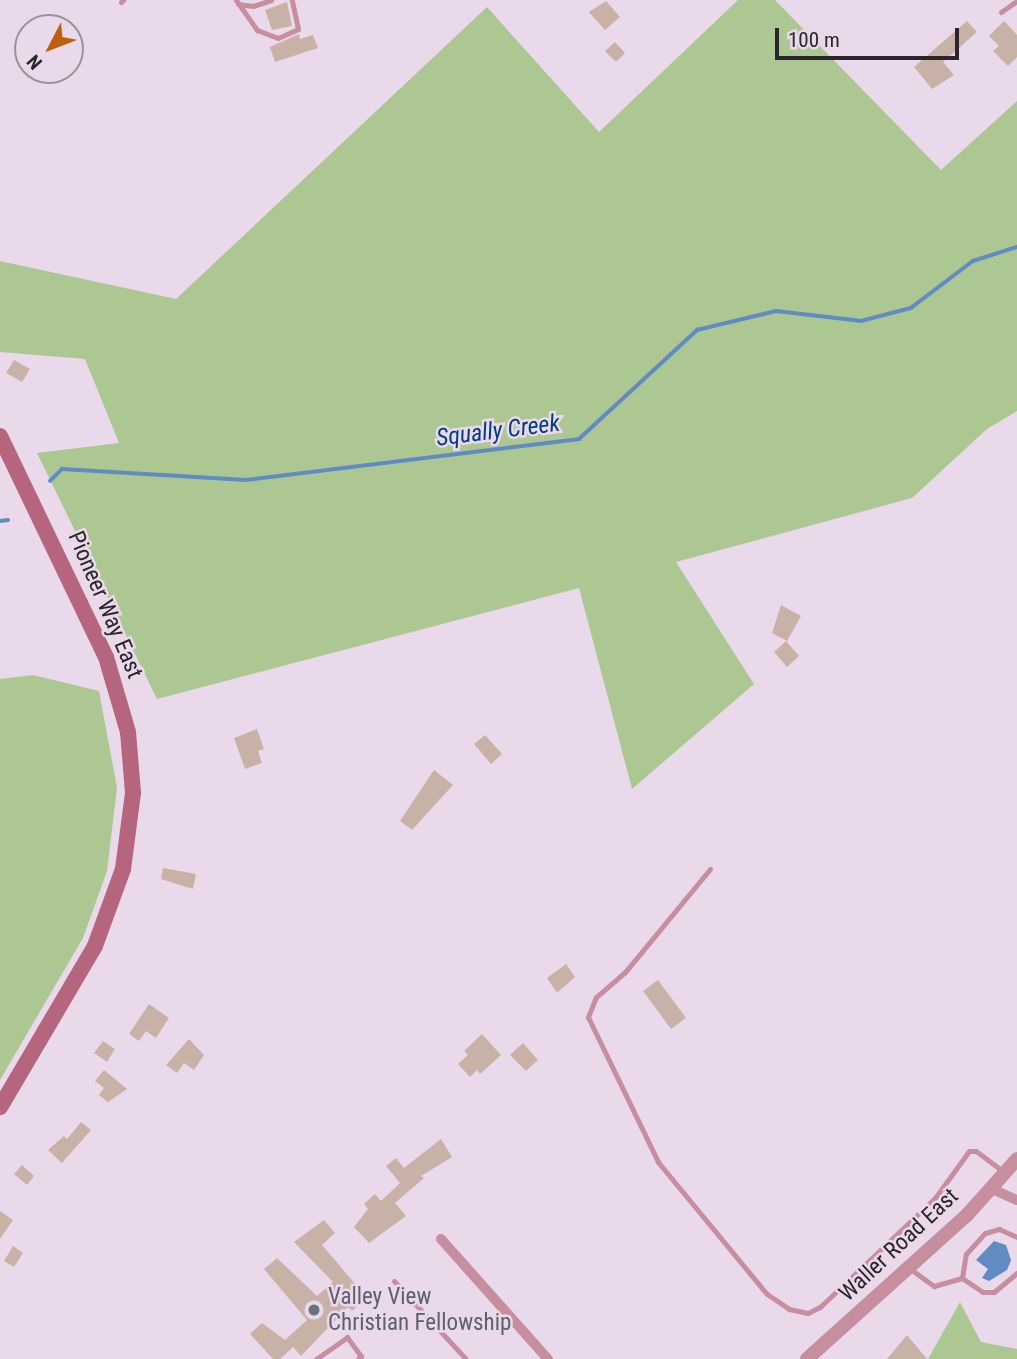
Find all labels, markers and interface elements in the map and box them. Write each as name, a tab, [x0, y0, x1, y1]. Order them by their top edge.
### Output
north arrow	[14, 14, 84, 84]
scale bar	[779, 14, 963, 58]
text: 100 m	[788, 28, 840, 52]
text: N	[22, 50, 47, 74]
water label: Squally Creek	[435, 409, 561, 453]
street label: Pioneer Way East	[62, 527, 148, 683]
street label: Waller Road East	[834, 1183, 964, 1307]
place label: Valley View Christian Fellowship	[328, 1283, 511, 1337]
marker: Valley View Christian Fellowship	[306, 1302, 322, 1318]

